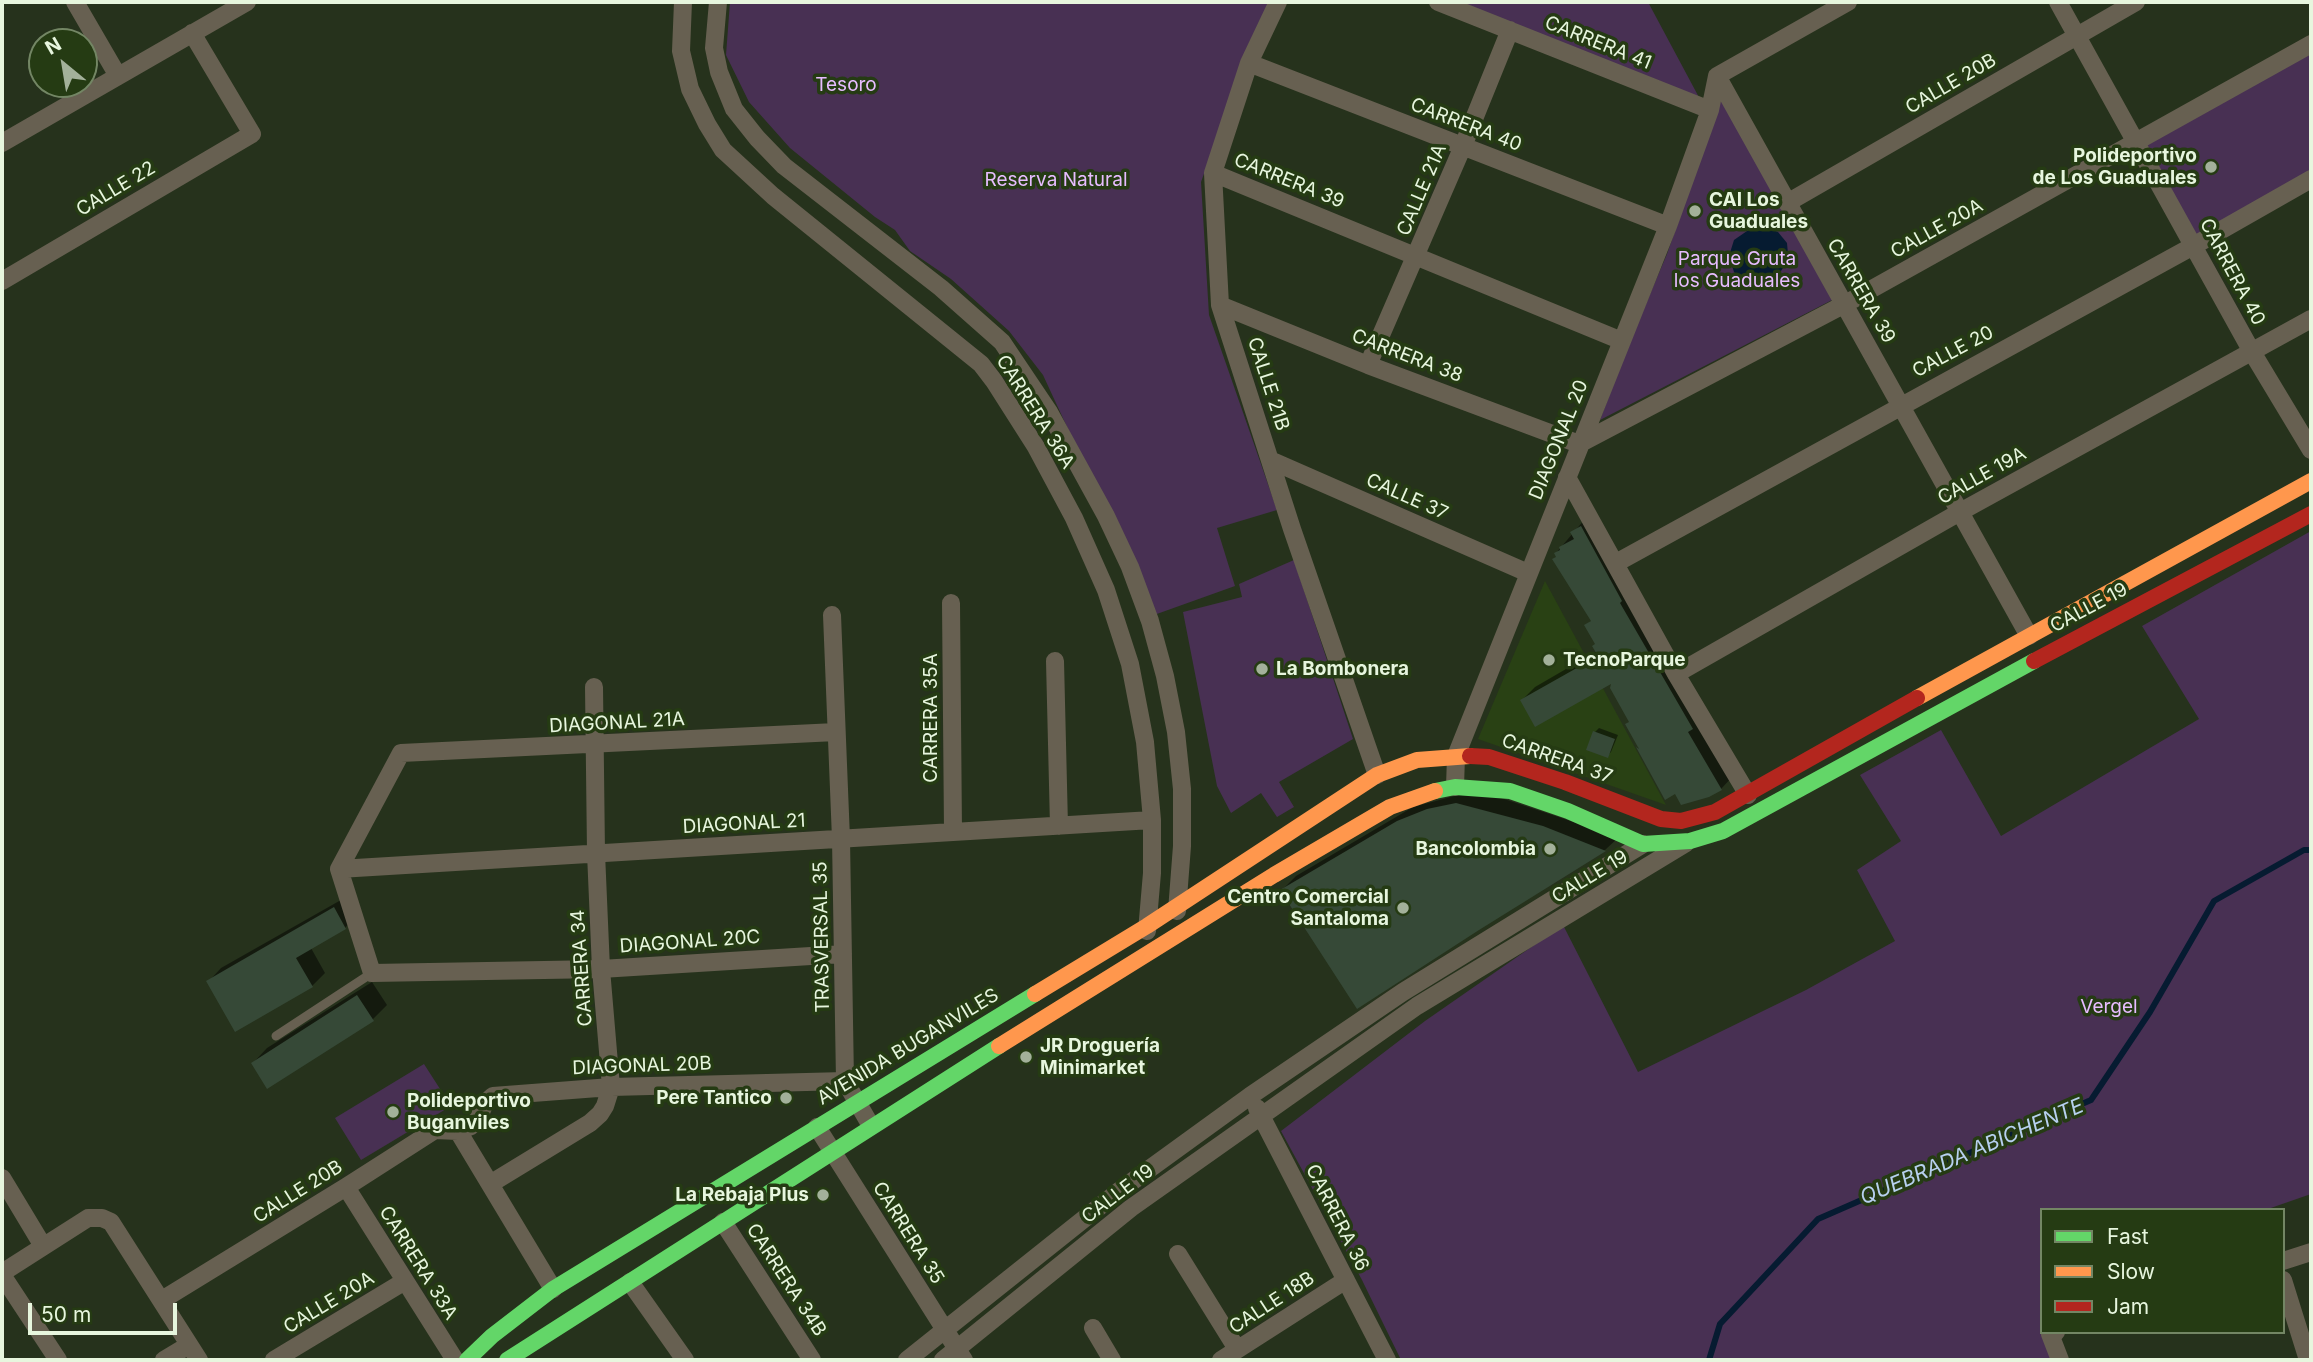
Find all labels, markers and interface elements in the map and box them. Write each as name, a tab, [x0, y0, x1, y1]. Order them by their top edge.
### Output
street label: CARRERA 41	[1541, 11, 1655, 75]
north arrow	[28, 28, 98, 98]
text: N	[41, 33, 65, 60]
street label: CALLE 20B	[1902, 49, 2000, 119]
park label: Tesoro	[815, 74, 877, 96]
street label: CARRERA 40	[1407, 93, 1525, 157]
street label: CALLE 21A	[1392, 141, 1452, 239]
place label: Polideportivo de Los Guaduales	[2033, 145, 2197, 189]
street label: CARRERA 39	[1231, 149, 1347, 213]
street label: CALLE 22	[72, 157, 160, 221]
marker: Polideportivo de Los Guaduales	[2203, 159, 2219, 175]
park label: Reserva Natural	[984, 169, 1128, 191]
place label: CAI Los Guaduales	[1709, 189, 1808, 233]
street label: CALLE 20A	[1887, 194, 1987, 264]
marker: CAI Los Guaduales	[1687, 203, 1703, 219]
street label: CARRERA 40	[2194, 215, 2270, 329]
street label: CARRERA 39	[1822, 235, 1900, 347]
park label: Parque Gruta los Guaduales	[1674, 248, 1800, 292]
street label: CALLE 20	[1909, 321, 1997, 383]
street label: CARRERA 38	[1348, 324, 1466, 388]
street label: CALLE 21B	[1242, 335, 1294, 433]
street label: CARRERA 36A	[991, 351, 1079, 473]
street label: DIAGONAL 20	[1525, 377, 1593, 503]
street label: CALLE 19A	[1934, 442, 2030, 510]
street label: CALLE 37	[1362, 469, 1452, 525]
street label: CALLE 19	[2046, 578, 2132, 638]
place label: TecnoParque	[1563, 649, 1686, 671]
marker: TecnoParque	[1541, 652, 1557, 668]
street label: CARRERA 35A	[920, 653, 942, 783]
place label: La Bombonera	[1276, 658, 1409, 680]
marker: La Bombonera	[1254, 661, 1270, 677]
street label: DIAGONAL 21A	[549, 708, 685, 738]
street label: CARRERA 37	[1499, 729, 1615, 789]
street label: DIAGONAL 21	[682, 809, 806, 839]
place label: Bancolombia	[1415, 838, 1536, 860]
marker: Bancolombia	[1542, 841, 1558, 857]
street label: CALLE 19	[1548, 845, 1632, 909]
street label: TRASVERSAL 35	[809, 861, 835, 1013]
place label: Centro Comercial Santaloma	[1227, 886, 1389, 930]
marker: Centro Comercial Santaloma	[1395, 900, 1411, 916]
street label: CARRERA 34	[567, 909, 597, 1027]
street label: DIAGONAL 20C	[619, 926, 761, 958]
street label: AVENIDA BUGANVILES	[813, 984, 1003, 1110]
park label: Vergel	[2080, 996, 2138, 1018]
place label: JR Droguería Minimarket	[1040, 1035, 1160, 1079]
marker: JR Droguería Minimarket	[1018, 1049, 1034, 1065]
street label: DIAGONAL 20B	[572, 1052, 712, 1080]
place label: Pere Tantico	[656, 1087, 772, 1109]
place label: Polideportivo Buganviles	[407, 1090, 531, 1134]
marker: Pere Tantico	[778, 1090, 794, 1106]
water label: QUEBRADA ABICHENTE	[1856, 1093, 2088, 1211]
marker: Polideportivo Buganviles	[385, 1104, 401, 1120]
street label: CALLE 20B	[249, 1156, 347, 1228]
street label: CALLE 19	[1077, 1160, 1159, 1228]
street label: CARRERA 36	[1300, 1161, 1374, 1275]
street label: CARRERA 35	[867, 1178, 949, 1288]
place label: La Rebaja Plus	[675, 1184, 809, 1206]
marker: La Rebaja Plus	[815, 1187, 831, 1203]
street label: CARRERA 33A	[374, 1202, 462, 1324]
legend	[2040, 1208, 2285, 1334]
street label: CARRERA 34B	[741, 1219, 831, 1341]
text: Fast	[2107, 1224, 2149, 1249]
text: Slow	[2107, 1259, 2155, 1284]
street label: CALLE 20A	[280, 1267, 378, 1339]
street label: CALLE 18B	[1225, 1267, 1319, 1339]
scale bar	[32, 1288, 180, 1332]
text: Jam	[2107, 1294, 2149, 1319]
text: 50 m	[41, 1302, 91, 1327]

